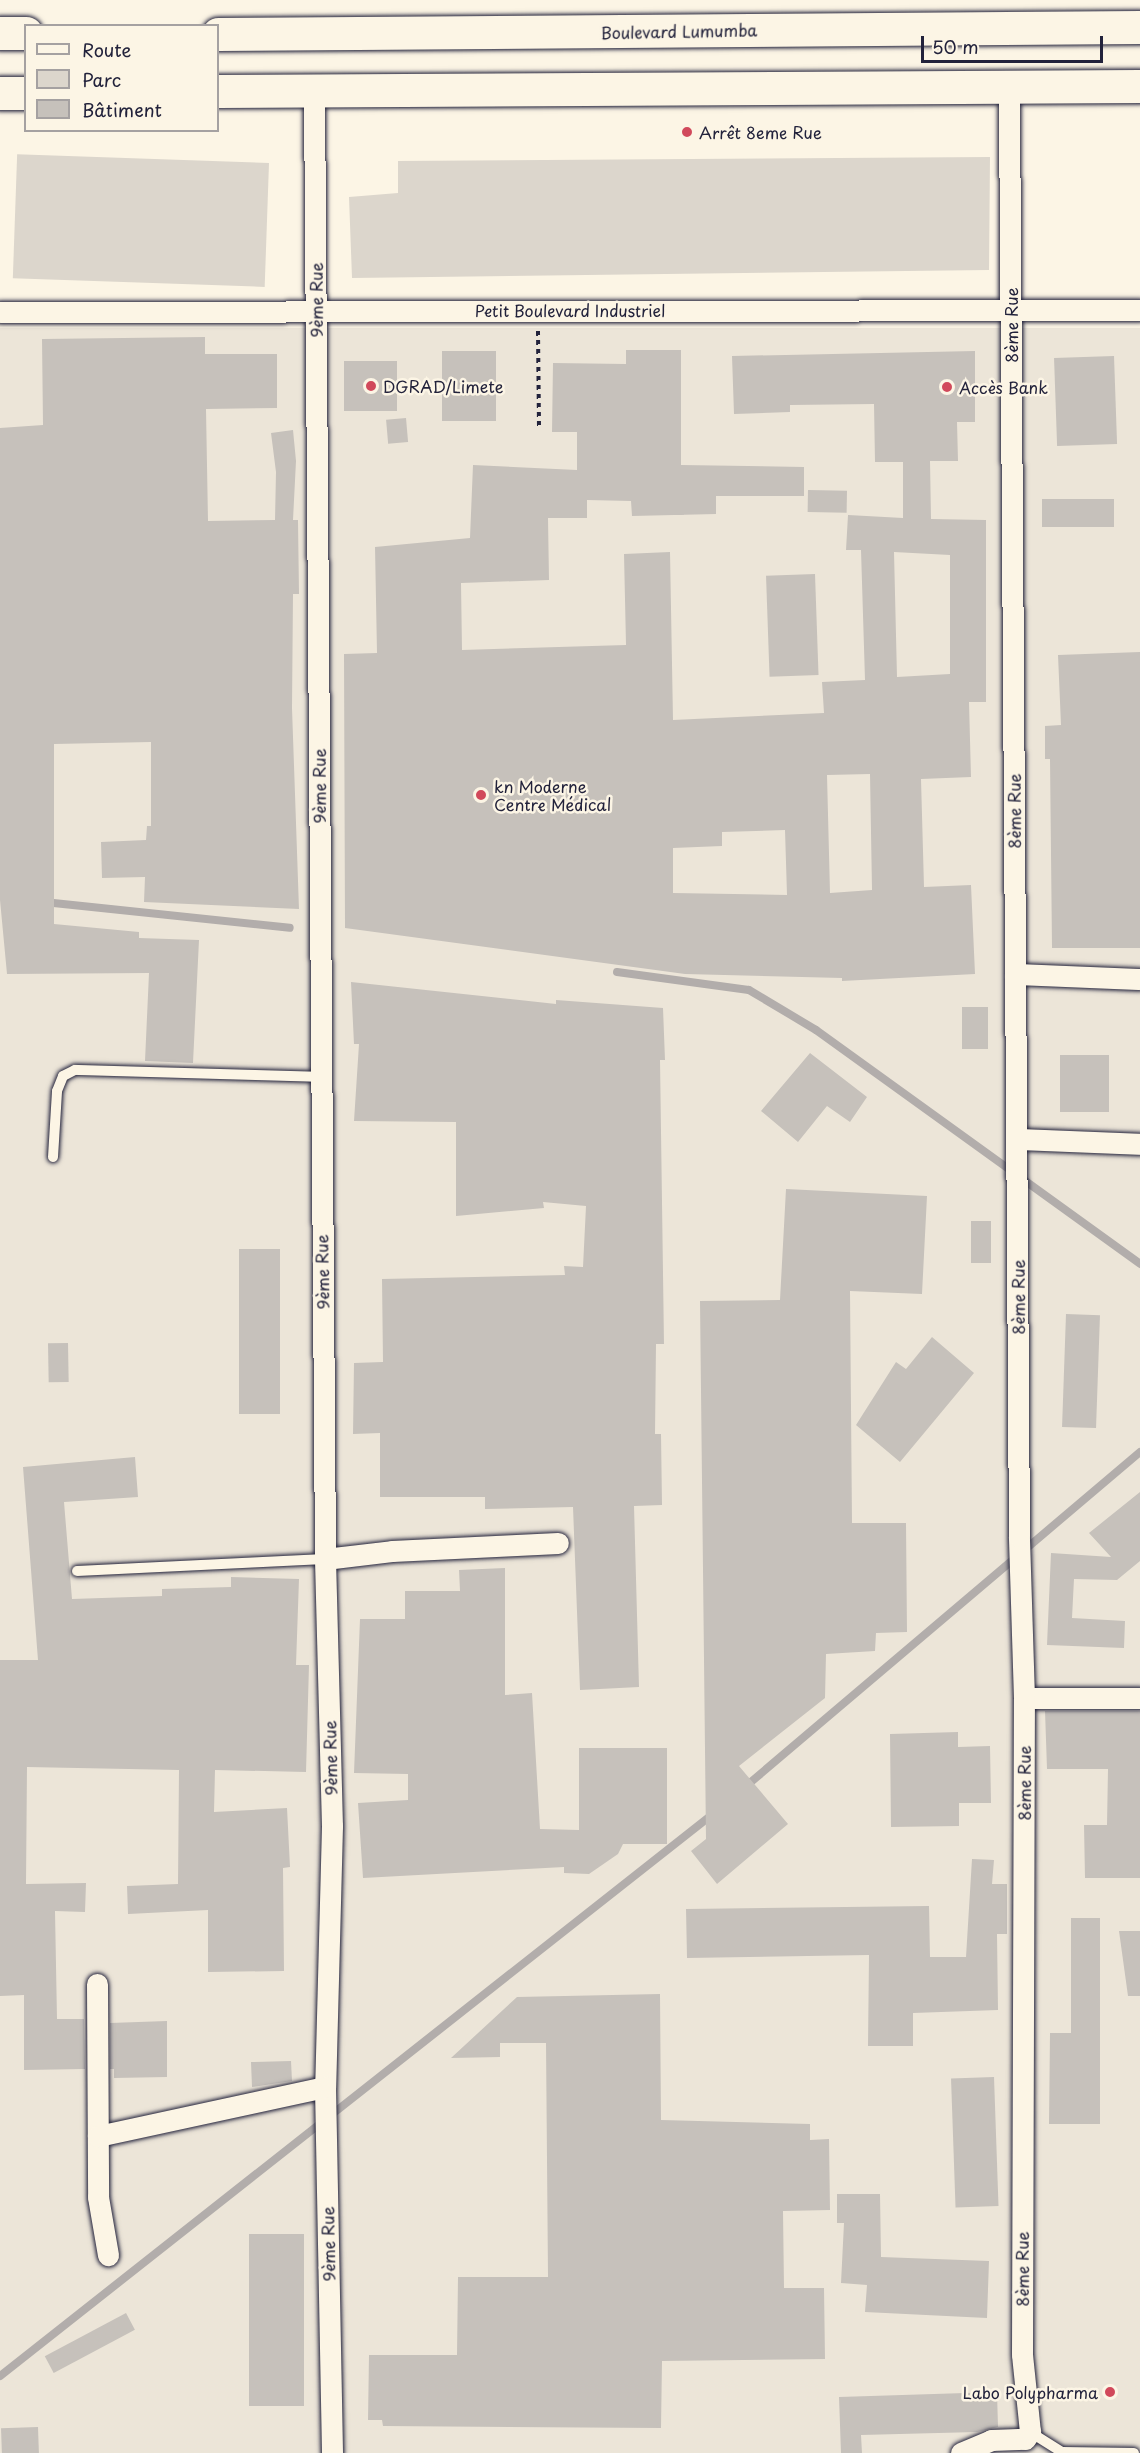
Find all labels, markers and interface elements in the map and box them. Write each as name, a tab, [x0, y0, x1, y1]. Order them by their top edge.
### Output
street label: Boulevard Lumumba	[601, 20, 757, 42]
legend	[24, 24, 219, 132]
scale bar	[924, 24, 1106, 62]
text: 50 m	[932, 33, 979, 60]
text: Route	[82, 36, 131, 63]
text: Parc	[82, 66, 121, 93]
text: Bâtiment	[82, 96, 162, 123]
place label: Arrêt 8eme Rue	[699, 122, 823, 142]
marker: Arrêt 8eme Rue	[680, 125, 694, 139]
street label: 9ème Rue	[306, 262, 326, 338]
street label: 8ème Rue	[1001, 287, 1021, 363]
street label: Petit Boulevard Industriel	[474, 300, 666, 320]
place label: DGRAD/Limete	[383, 376, 503, 396]
place label: Accès Bank	[959, 377, 1049, 397]
marker: DGRAD/Limete	[364, 379, 378, 393]
marker: Accès Bank	[940, 380, 954, 394]
street label: 9ème Rue	[309, 748, 329, 824]
street label: 8ème Rue	[1004, 773, 1024, 849]
place label: kn Moderne Centre Médical	[494, 776, 612, 814]
marker: kn Moderne Centre Médical	[472, 786, 490, 804]
street label: 9ème Rue	[312, 1234, 332, 1310]
street label: 8ème Rue	[1008, 1259, 1028, 1335]
street label: 9ème Rue	[320, 1720, 340, 1796]
street label: 8ème Rue	[1014, 1745, 1034, 1821]
street label: 9ème Rue	[318, 2206, 338, 2282]
street label: 8ème Rue	[1012, 2231, 1032, 2307]
place label: Labo Polypharma	[963, 2382, 1098, 2402]
marker: Labo Polypharma	[1103, 2385, 1117, 2399]

